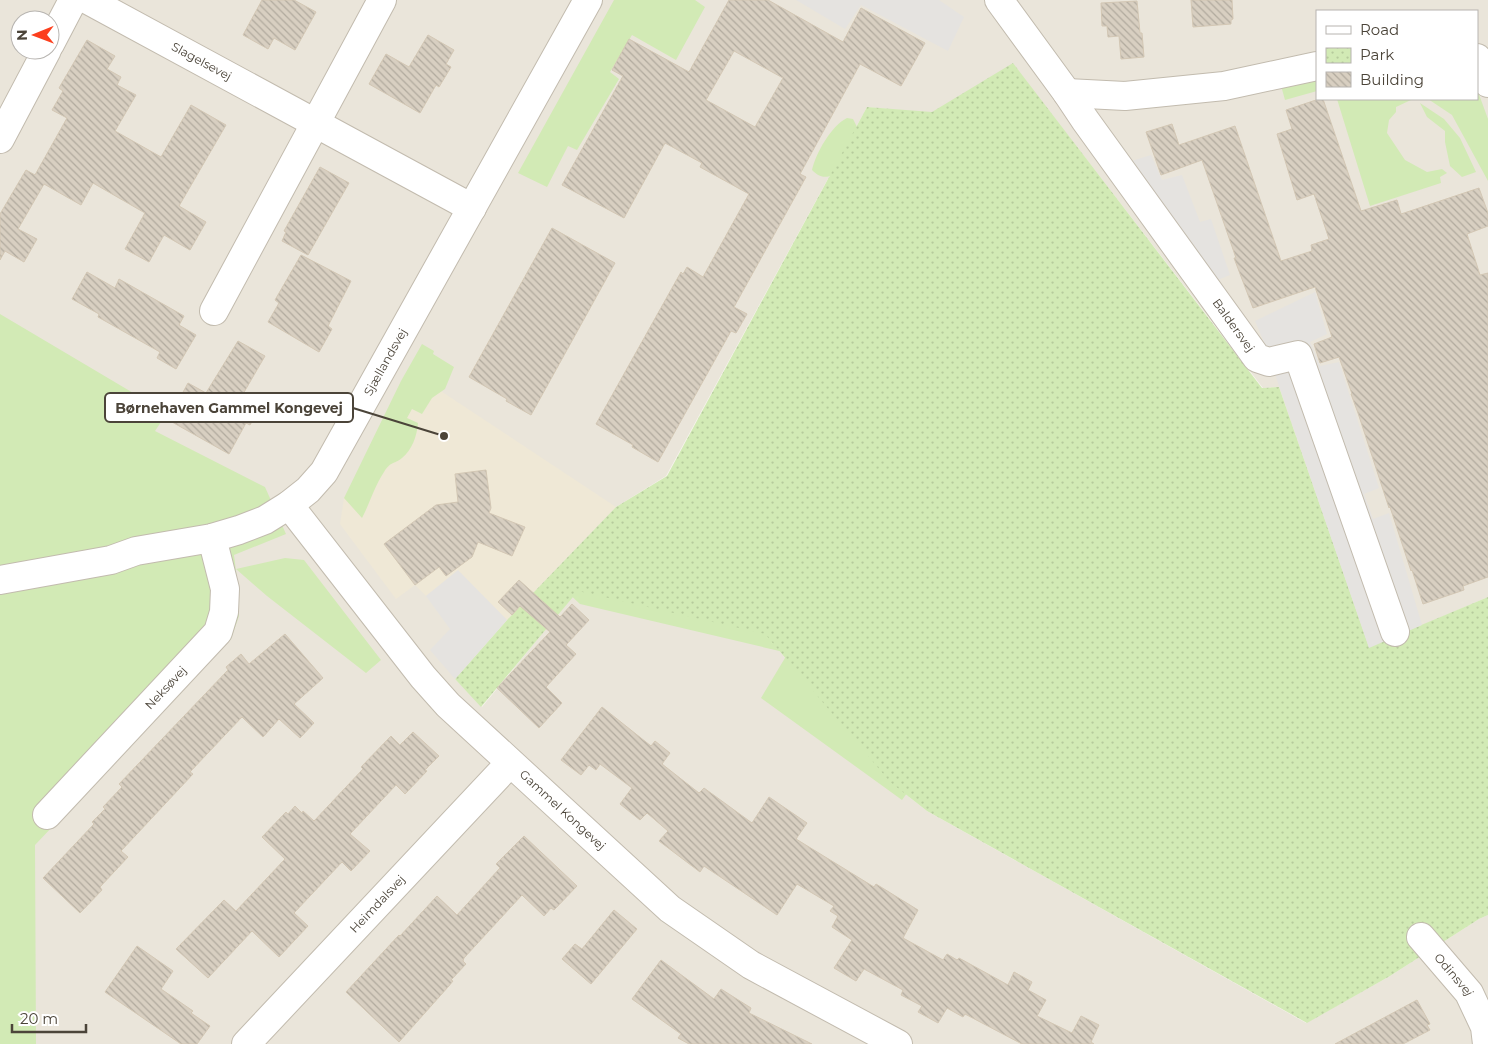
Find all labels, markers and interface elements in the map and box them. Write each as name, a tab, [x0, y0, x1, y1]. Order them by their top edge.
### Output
north arrow	[10, 10, 60, 60]
legend	[1316, 10, 1478, 100]
text: Road	[1360, 20, 1399, 39]
text: N	[13, 29, 31, 41]
street label: Slagelsevej	[169, 39, 234, 83]
text: Park	[1360, 45, 1394, 64]
text: Building	[1360, 70, 1424, 89]
street label: Baldersvej	[1210, 295, 1258, 355]
street label: Sjællandsvej	[360, 326, 410, 398]
callout: Børnehaven Gammel Kongevej	[105, 393, 353, 422]
text: Børnehaven Gammel Kongevej	[115, 399, 343, 417]
street label: Neksøvej	[142, 663, 189, 712]
street label: Gammel Kongevej	[517, 767, 609, 853]
street label: Heimdalsvej	[346, 872, 408, 936]
street label: Odinsvej	[1431, 950, 1477, 998]
scale bar	[12, 1002, 86, 1034]
text: 20 m	[20, 1009, 58, 1028]

